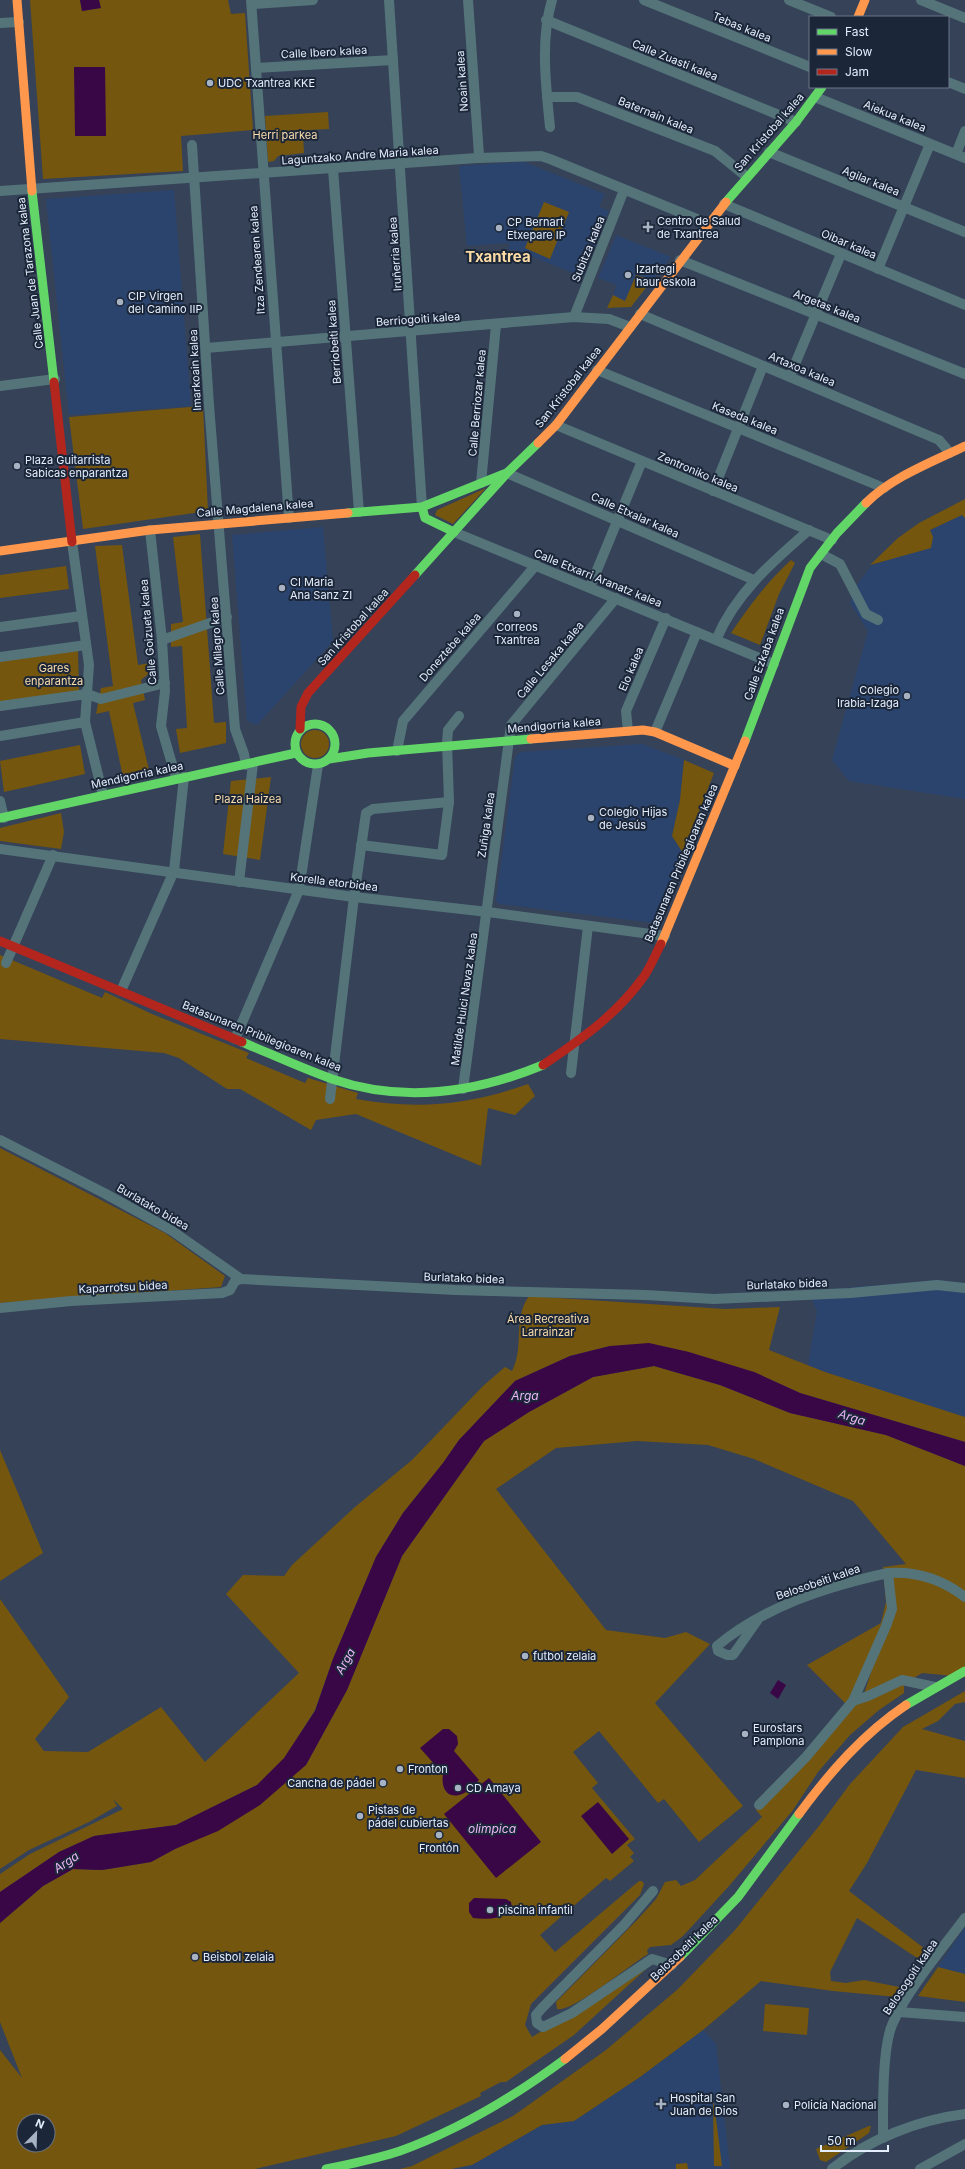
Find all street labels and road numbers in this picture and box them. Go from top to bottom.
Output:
street label: Tebas kalea [711,9,773,45]
street label: Calle Zuasti kalea [630,36,720,84]
street label: Calle Ibero kalea [281,43,367,61]
street label: Noain kalea [453,50,471,112]
street label: San Kristobal kalea [731,90,807,174]
street label: Baternain kalea [616,94,696,136]
street label: Aiekua kalea [862,97,928,135]
street label: Laguntzako Andre Maria kalea [281,143,439,167]
street label: Agilar kalea [840,163,902,199]
street label: Calle Juan de Tarazona kalea [14,196,46,350]
street label: Itza Zendearen kalea [246,205,268,315]
street label: Subitza kalea [568,214,608,284]
street label: Iruñerria kalea [385,216,405,292]
street label: Oibar kalea [819,226,879,262]
street label: Argetas kalea [791,286,863,326]
street label: Berriobeiti kalea [324,299,344,385]
street label: Berriogoiti kalea [375,309,461,329]
street label: Imarkoain kalea [186,329,204,411]
street label: San Kristobal kalea [532,344,604,430]
street label: Calle Berriozar kalea [465,349,489,457]
street label: Artaxoa kalea [767,349,837,389]
street label: Kaseda kalea [710,399,780,437]
street label: Zentroniko kalea [656,449,740,495]
street label: Calle Etxalar kalea [589,489,681,541]
street label: Calle Magdalena kalea [196,496,314,520]
street label: Calle Etxarri Aranatz kalea [532,546,664,610]
street label: Calle Goizueta kalea [136,579,160,685]
street label: San Kristobal kalea [315,585,391,669]
street label: Calle Milagro kalea [207,596,227,696]
street label: Calle Ezkaba kalea [741,606,787,702]
street label: Doneztebe kalea [416,610,484,684]
street label: Calle Lesaka kalea [514,619,586,701]
street label: Elo kalea [615,645,647,693]
street label: Mendigorria kalea [507,714,601,736]
street label: Mendigorria kalea [90,758,184,792]
street label: Batasunaren Pribilegioaren kalea [641,782,721,944]
street label: Zuñiga kalea [474,791,498,859]
street label: Korella etorbidea [289,870,379,894]
street label: Matilde Huici Navaz kalea [448,932,480,1066]
street label: Batasunaren Pribilegioaren kalea [180,998,344,1074]
street label: Burlatako bidea [114,1181,192,1233]
street label: Burlatako bidea [423,1270,505,1286]
street label: Burlatako bidea [746,1276,828,1292]
street label: Kaparrotsu bidea [78,1278,168,1296]
street label: Belosobeiti kalea [774,1561,862,1603]
street label: Belosobeiti kalea [647,1912,721,1984]
street label: Belosogoiti kalea [880,1937,940,2017]

